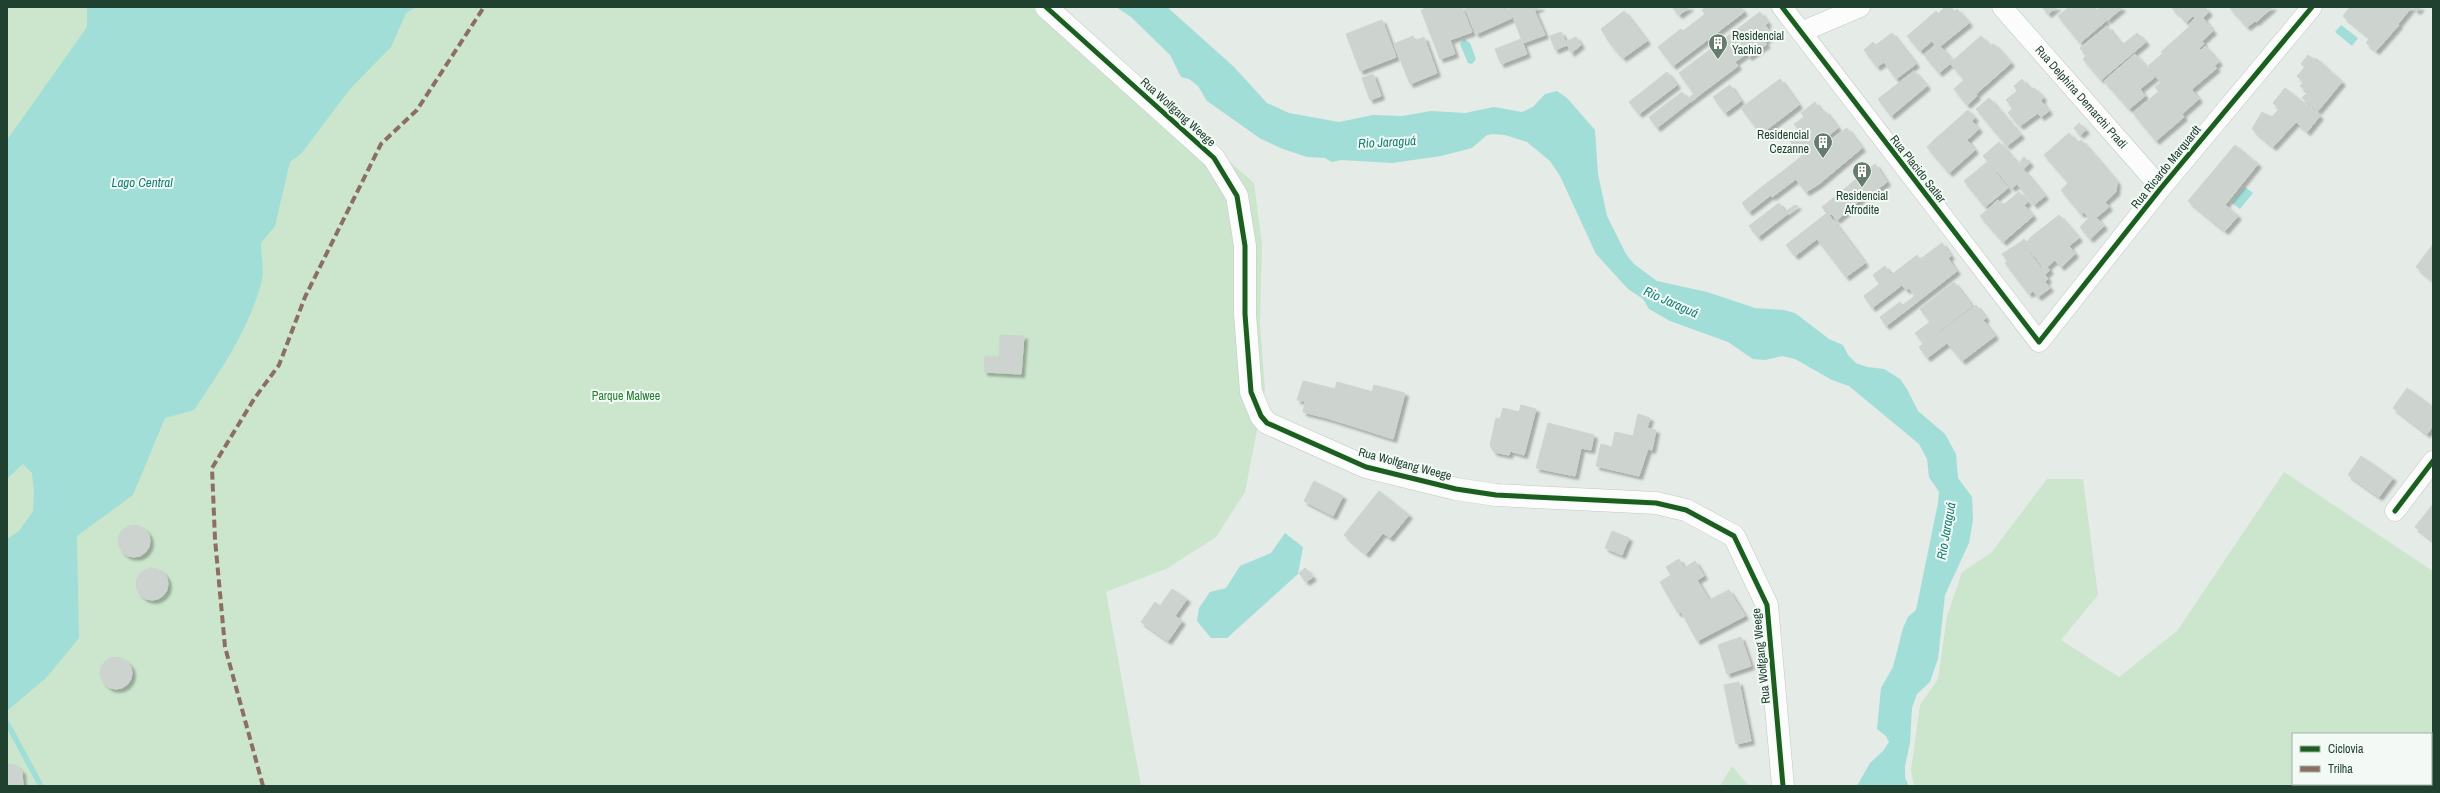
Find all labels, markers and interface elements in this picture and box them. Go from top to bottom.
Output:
place label: Residencial Yachio [1732,28,1784,58]
building icon: Residencial Yachio [1707,32,1729,60]
street label: Rua Delphina Demarchi Pradi [2032,42,2131,152]
street label: Rua Wolfgang Weege [1137,74,1219,150]
street label: Rua Ricardo Marquardt [2127,122,2205,212]
place label: Residencial Cezanne [1757,127,1809,157]
building icon: Residencial Cezanne [1812,131,1834,159]
water label: Rio Jaraguá [1358,132,1417,152]
street label: Rua Placido Satler [1886,132,1950,207]
building icon: Residencial Afrodite [1851,160,1873,188]
water label: Lago Central [111,174,173,191]
place label: Residencial Afrodite [1836,188,1888,218]
water label: Rio Jaraguá [1641,282,1701,322]
park label: Parque Malwee [592,388,660,404]
street label: Rua Wolfgang Weege [1357,444,1453,484]
water label: Rio Jaraguá [1933,501,1959,561]
street label: Rua Wolfgang Weege [1748,607,1774,705]
legend [2292,733,2432,785]
text: Ciclovia [2328,741,2364,757]
text: Trilha [2328,761,2353,777]

